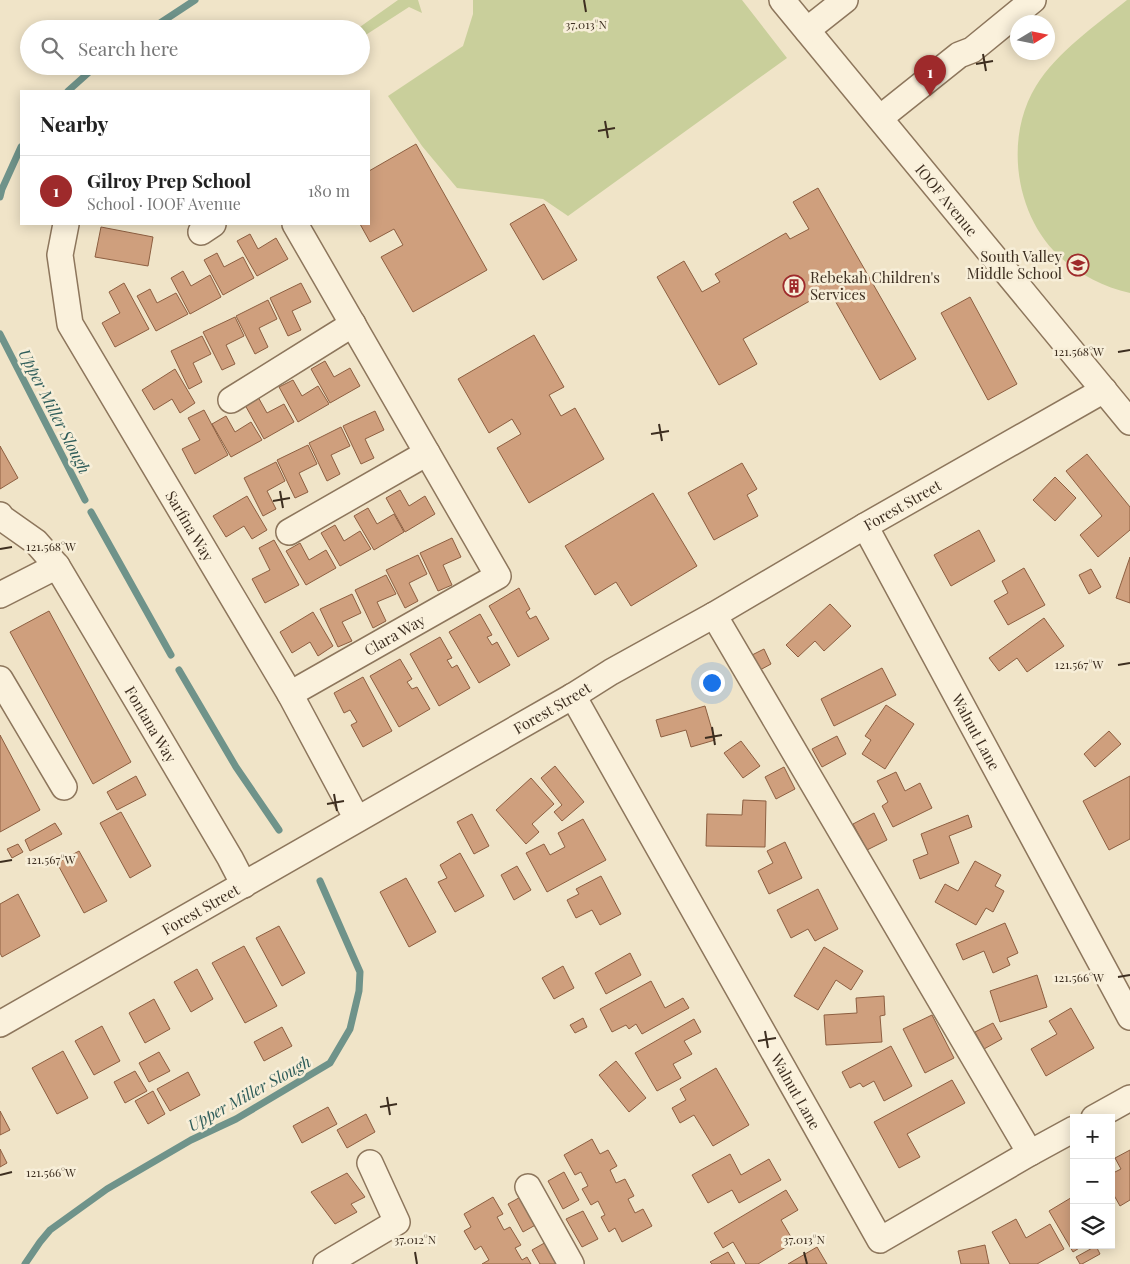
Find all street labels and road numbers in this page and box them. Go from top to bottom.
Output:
street label: IOOF Avenue [911,159,983,240]
street label: Forest Street [860,474,945,535]
street label: Sarfina Way [161,487,219,565]
street label: Clara Way [360,609,429,660]
street label: Forest Street [510,677,595,738]
street label: Fontana Way [121,682,182,766]
street label: Walnut Lane [947,689,1005,774]
street label: Forest Street [158,879,243,939]
street label: Walnut Lane [766,1049,825,1133]

